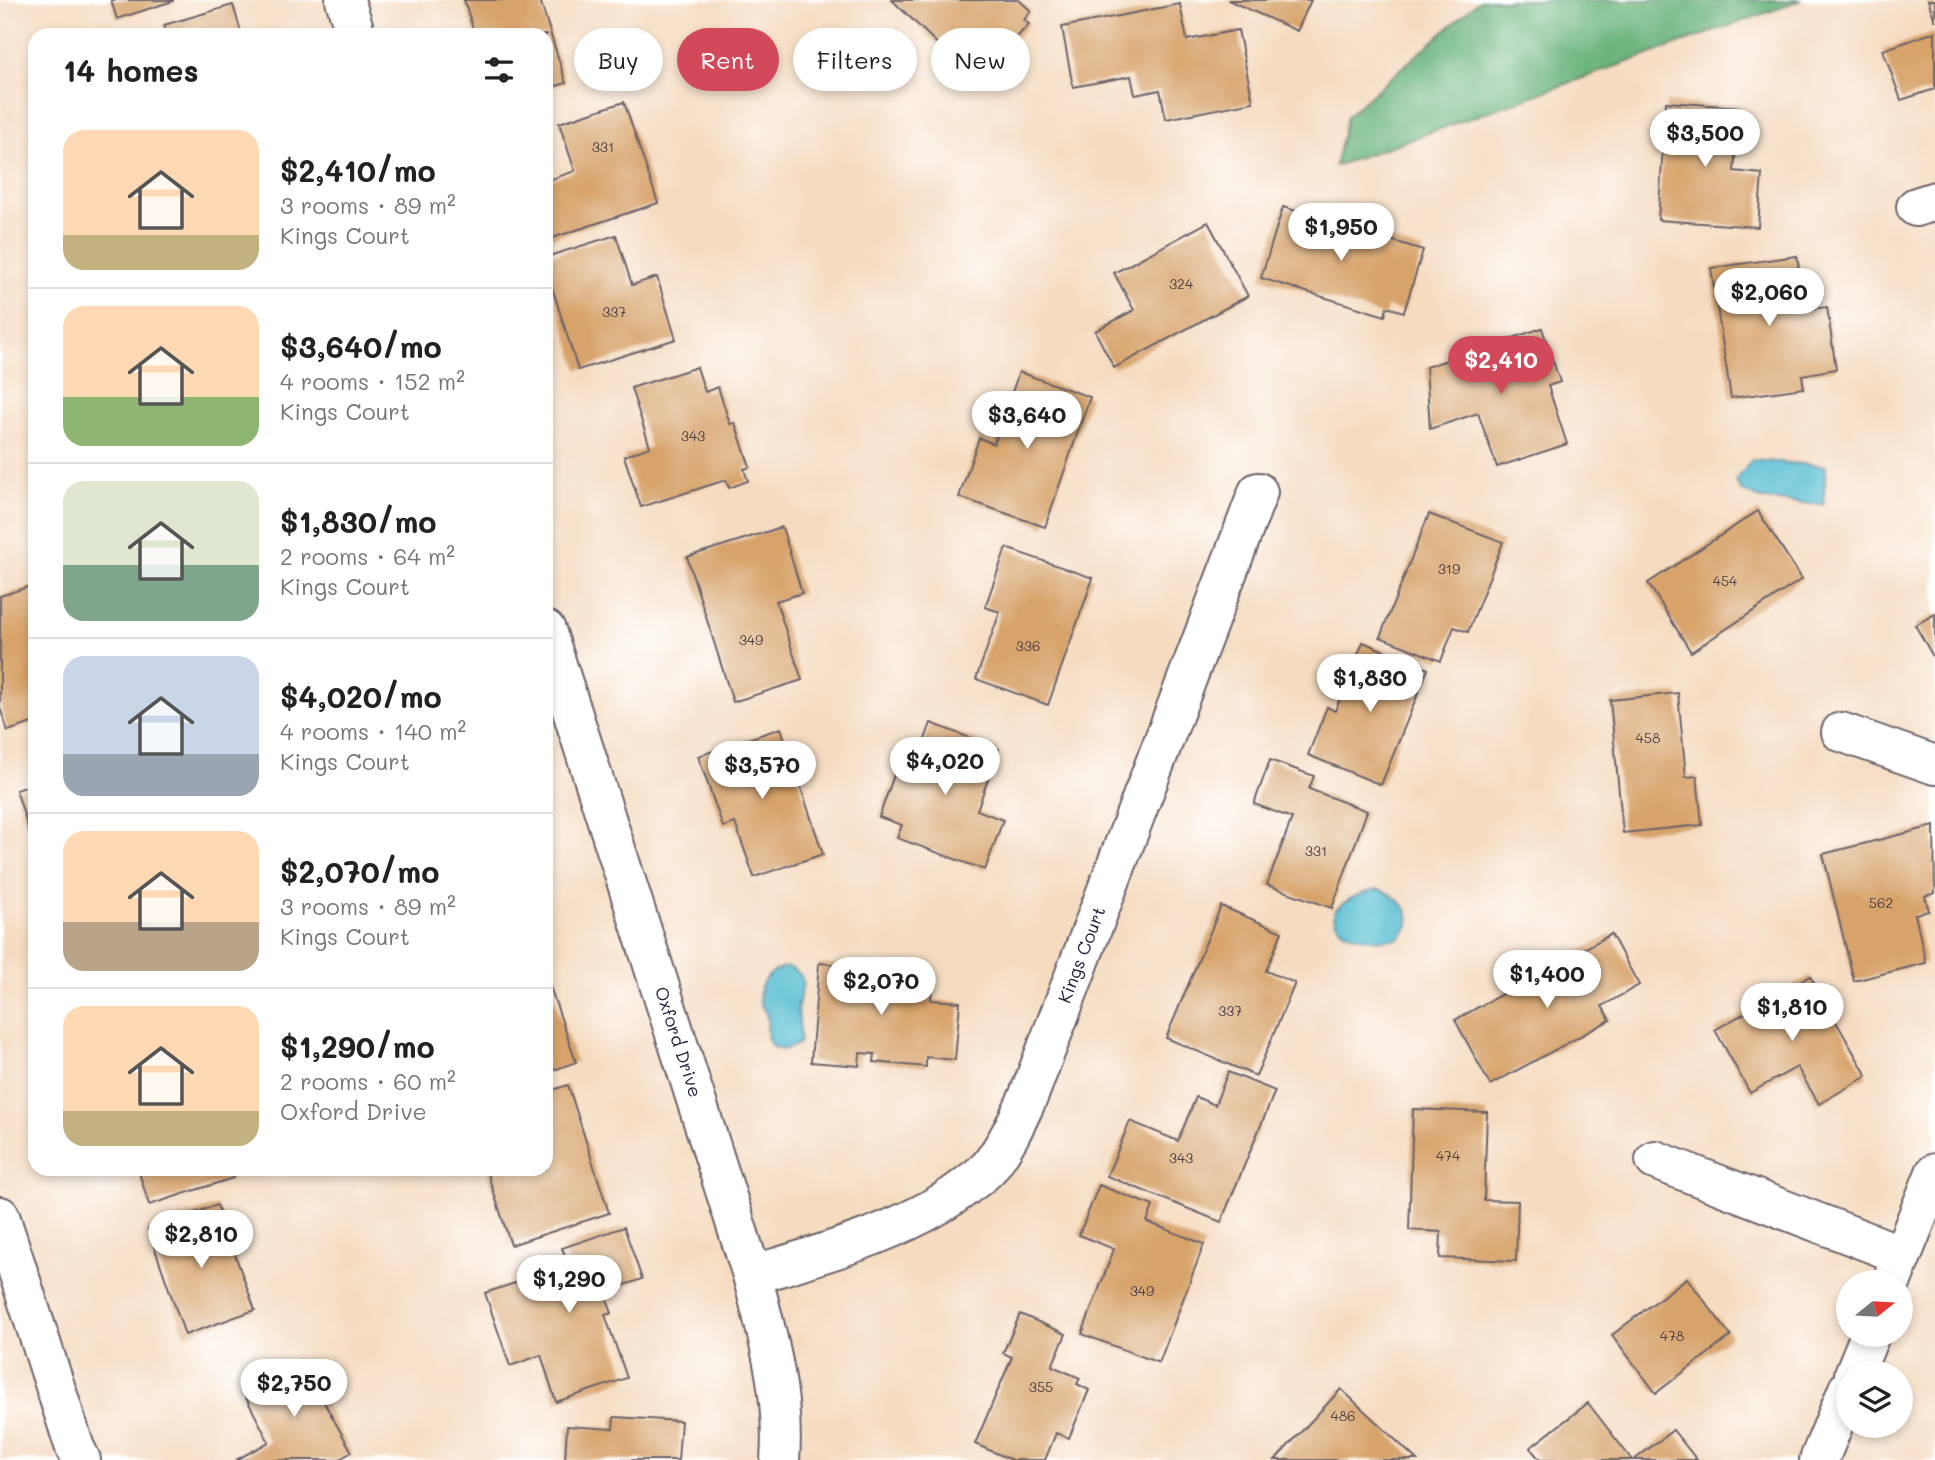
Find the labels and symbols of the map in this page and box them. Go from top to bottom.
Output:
pin: $3,500 [1648,110,1762,169]
house number: 331 [592,137,614,156]
pin: $1,950 [1284,204,1398,263]
pin: $2,060 [1712,268,1826,328]
house number: 324 [1169,274,1194,293]
house number: 337 [602,302,626,321]
pin: $2,410 [1444,336,1558,396]
pin: $3,640 [970,392,1084,451]
house number: 343 [681,426,705,445]
house number: 319 [1438,559,1460,578]
house number: 454 [1713,571,1738,590]
house number: 349 [739,630,763,649]
house number: 336 [1016,636,1040,655]
pin: $1,830 [1313,654,1427,714]
house number: 458 [1636,728,1660,747]
pin: $4,020 [888,738,1002,797]
pin: $3,570 [705,742,819,801]
house number: 331 [1305,841,1327,860]
house number: 562 [1869,893,1893,912]
street label: Kings Court [1052,903,1110,1006]
pin: $1,400 [1490,950,1604,1010]
pin: $2,070 [824,958,938,1017]
street label: Oxford Drive [650,983,708,1100]
pin: $1,810 [1735,984,1849,1043]
house number: 337 [1218,1001,1242,1020]
house number: 474 [1436,1146,1461,1165]
house number: 343 [1169,1148,1193,1167]
pin: $2,810 [144,1210,258,1270]
pin: $1,290 [512,1256,626,1315]
north arrow [1836,1270,1913,1348]
house number: 349 [1130,1281,1154,1300]
house number: 478 [1660,1326,1684,1345]
pin: $2,750 [237,1360,351,1419]
house number: 355 [1029,1377,1053,1396]
house number: 486 [1330,1406,1356,1425]

